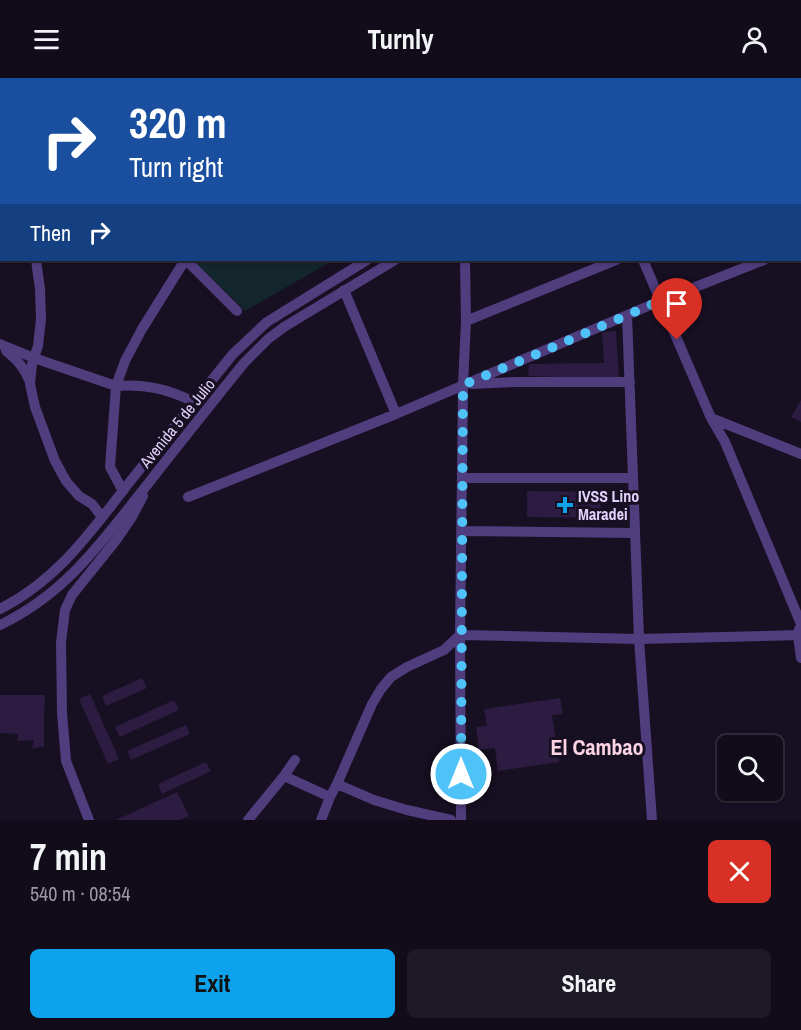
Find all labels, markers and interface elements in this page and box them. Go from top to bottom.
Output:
text: Turnly [367,21,434,57]
icon: menu [30,23,63,56]
icon: person [738,23,771,56]
text: 320 m [129,95,227,151]
icon: right [30,102,108,180]
text: Turn right [129,149,223,185]
icon: right [83,216,116,249]
text: Then [30,218,71,248]
pin [651,278,702,340]
icon: arrive [660,287,693,320]
street label: Avenida 5 de Julio [134,374,220,473]
place label: IVSS Lino Maradei [578,485,639,525]
marker: IVSS Lino Maradei [556,496,574,514]
district label: El Cambao [550,732,644,762]
map controls [717,735,783,801]
button: search [717,735,783,801]
position arrow [429,742,493,806]
text: 7 min [30,833,107,881]
button: close [708,840,771,903]
text: 540 m · 08:54 [30,880,130,907]
button: Exit [30,949,395,1018]
button: Share [407,949,771,1018]

